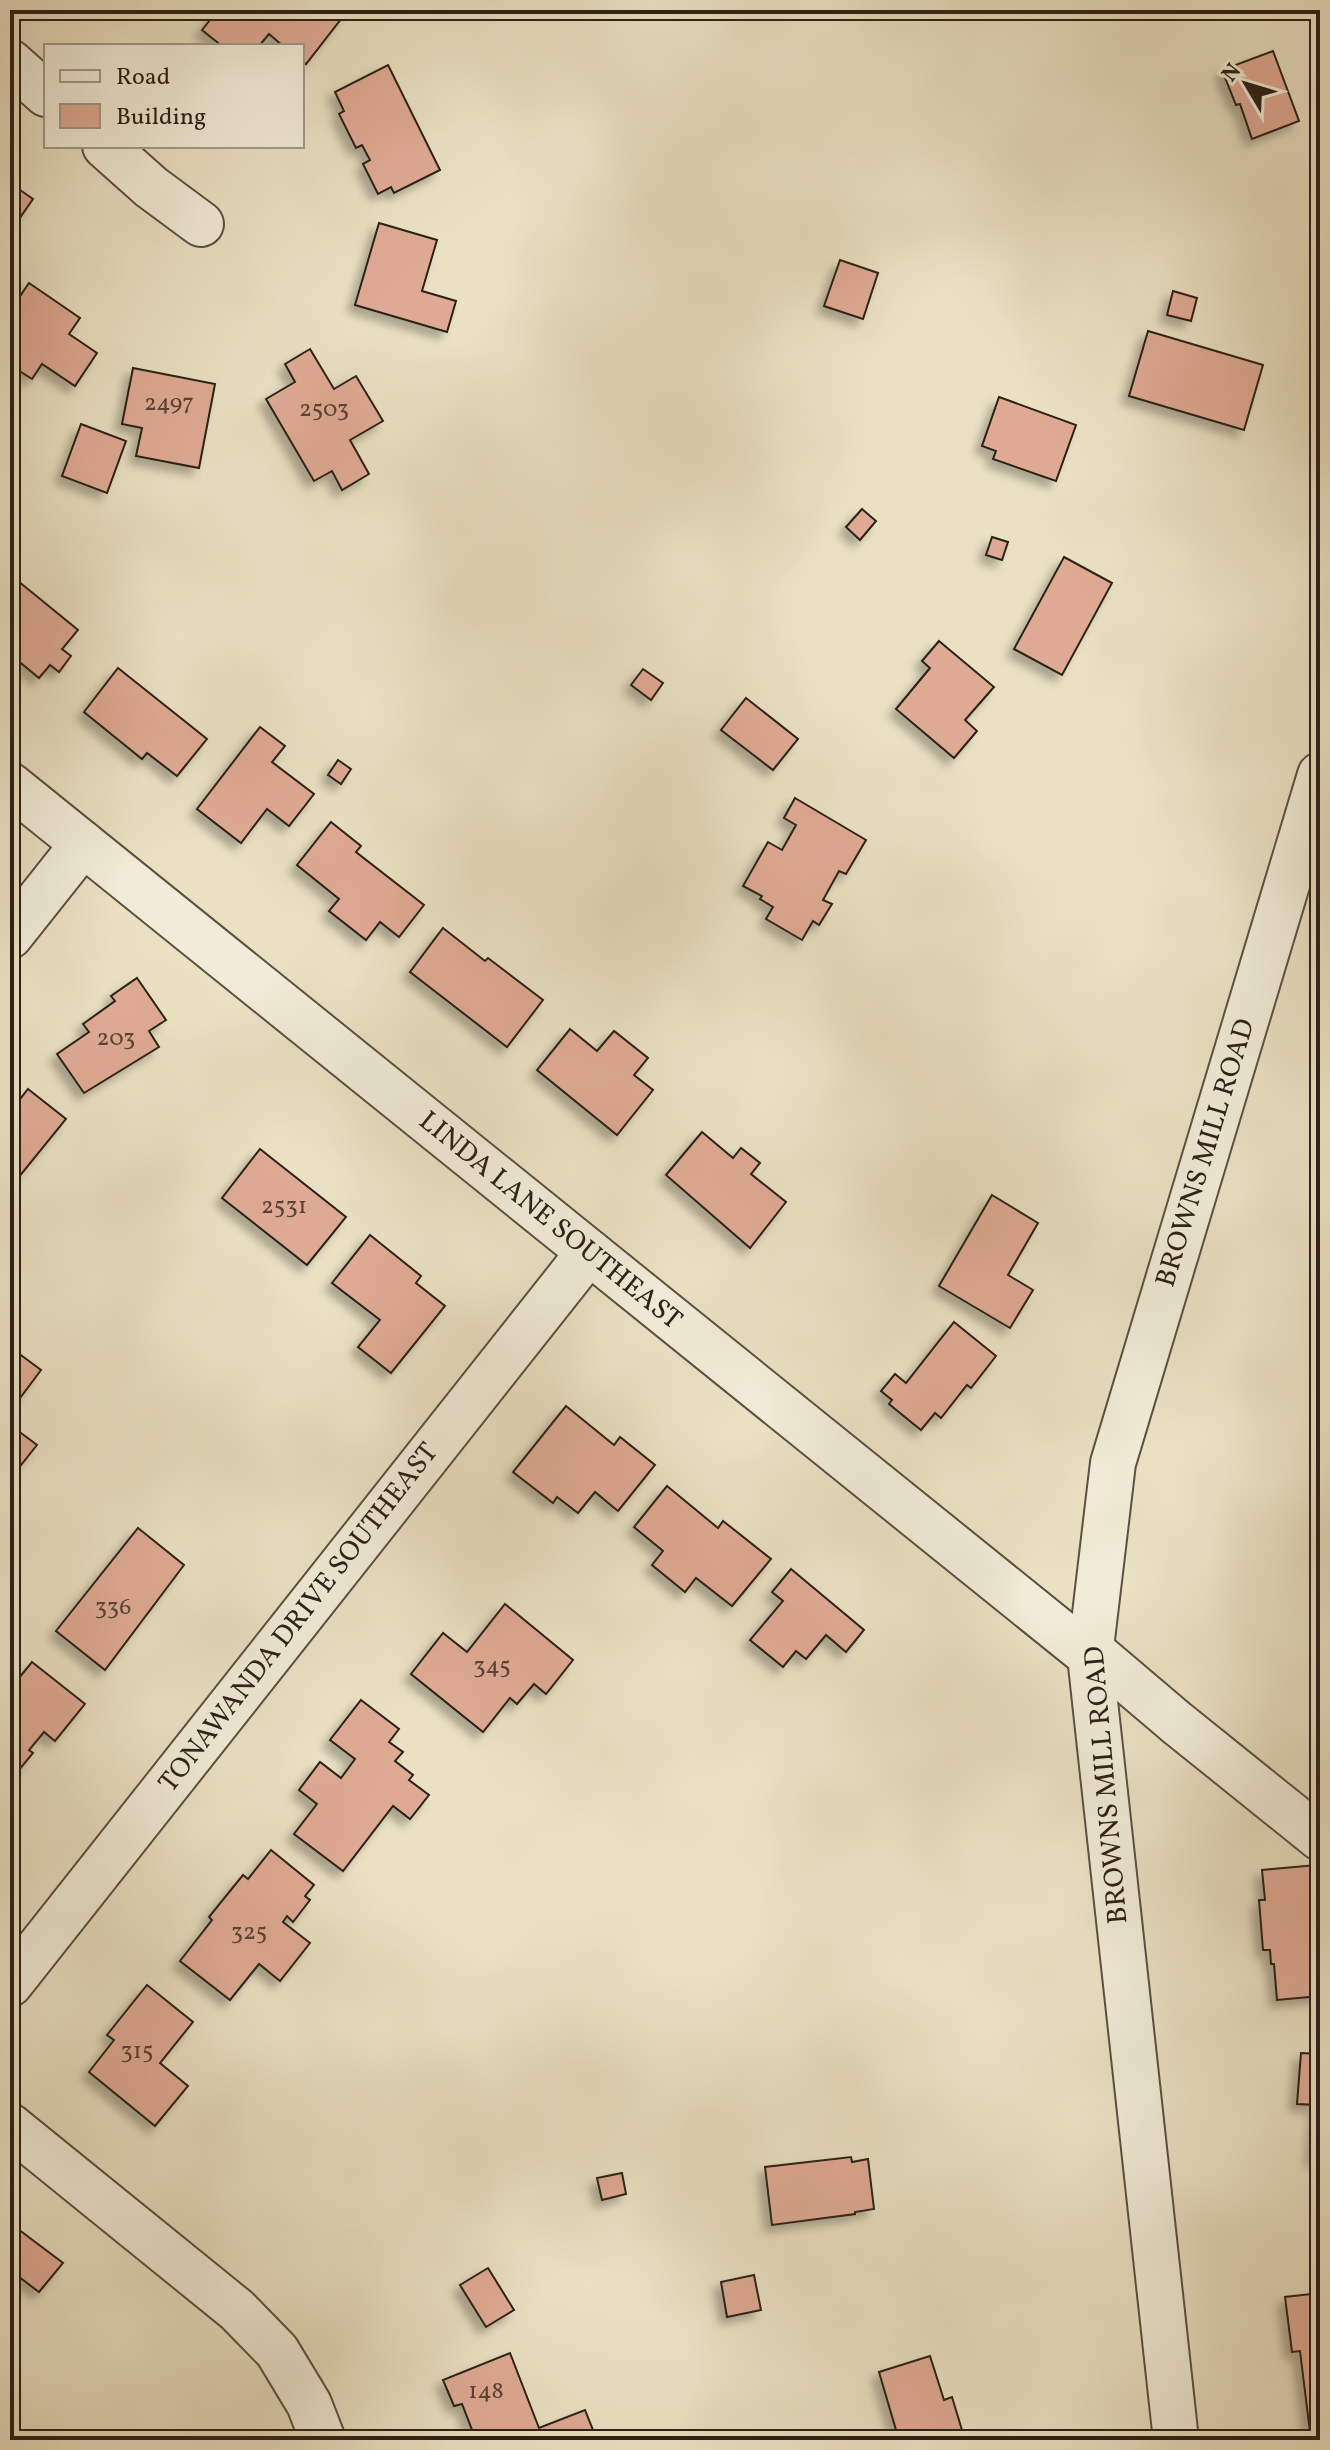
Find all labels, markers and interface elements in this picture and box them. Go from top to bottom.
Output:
legend [44,44,304,148]
north arrow [1206,44,1286,124]
text: N [1215,57,1249,89]
text: Road [116,61,170,95]
text: Building [116,101,206,135]
house number: 2497 [144,387,194,421]
house number: 2503 [299,393,349,427]
street label: BROWNS MILL ROAD [1147,1014,1265,1292]
house number: 203 [97,1022,135,1056]
street label: LINDA LANE SOUTHEAST [410,1102,690,1340]
house number: 2531 [261,1190,307,1224]
street label: TONAWANDA DRIVE SOUTHEAST [150,1435,448,1801]
house number: 336 [95,1591,131,1625]
street label: BROWNS MILL ROAD [1075,1644,1139,1926]
house number: 345 [473,1650,511,1684]
house number: 325 [231,1916,267,1950]
house number: 315 [120,2035,154,2069]
house number: 148 [468,2375,504,2409]

